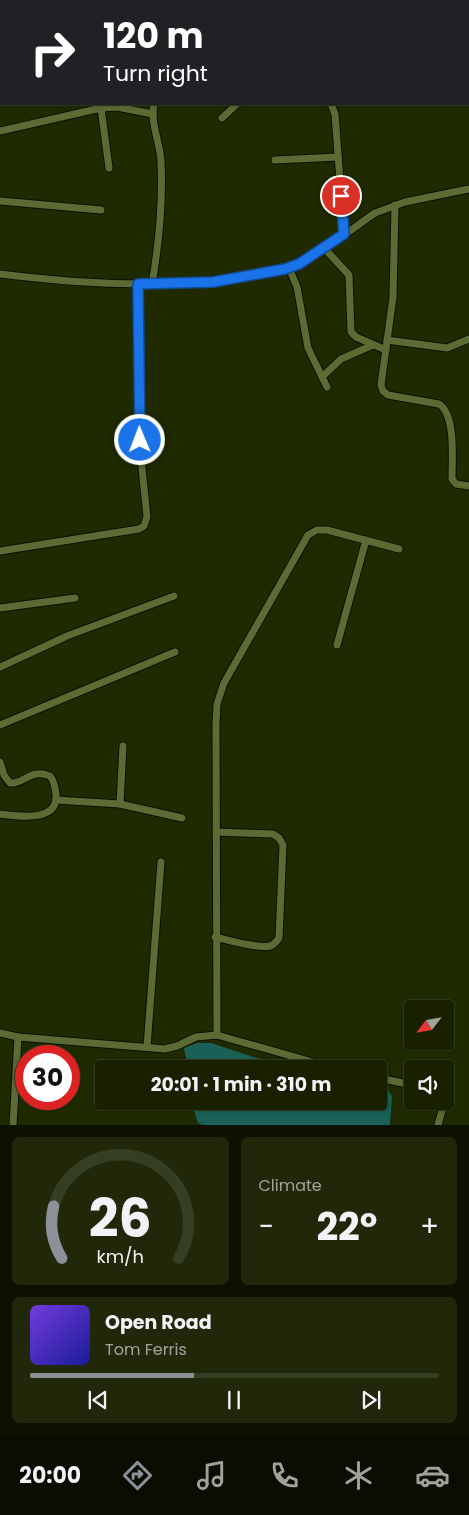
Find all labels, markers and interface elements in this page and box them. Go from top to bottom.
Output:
text: 120 m [103,11,203,60]
icon: right [20,20,85,85]
text: Turn right [103,58,208,89]
pin [320,175,362,217]
icon: arrive [327,182,355,210]
position arrow [113,413,165,465]
north arrow [404,1000,454,1050]
map controls [404,1000,454,1110]
speed limit sign: 30 [15,1045,80,1110]
button: sound [404,1060,454,1110]
text: 20:01 · 1 min · 310 m [151,1071,331,1098]
text: Climate [259,1174,322,1197]
text: 26 [89,1182,152,1255]
text: 22° [316,1200,377,1253]
text: − [259,1207,274,1246]
text: + [420,1207,439,1246]
text: km/h [96,1244,144,1269]
text: Open Road [105,1309,212,1336]
text: Tom Ferris [105,1338,187,1361]
icon: previous [84,1386,112,1414]
icon: pause [220,1386,248,1414]
icon: next [357,1386,385,1414]
icon: directions [120,1458,155,1493]
icon: music [194,1458,229,1493]
icon: phone [267,1458,302,1493]
icon: climate [341,1458,376,1493]
icon: car [415,1458,450,1493]
text: 20:00 [19,1460,81,1491]

